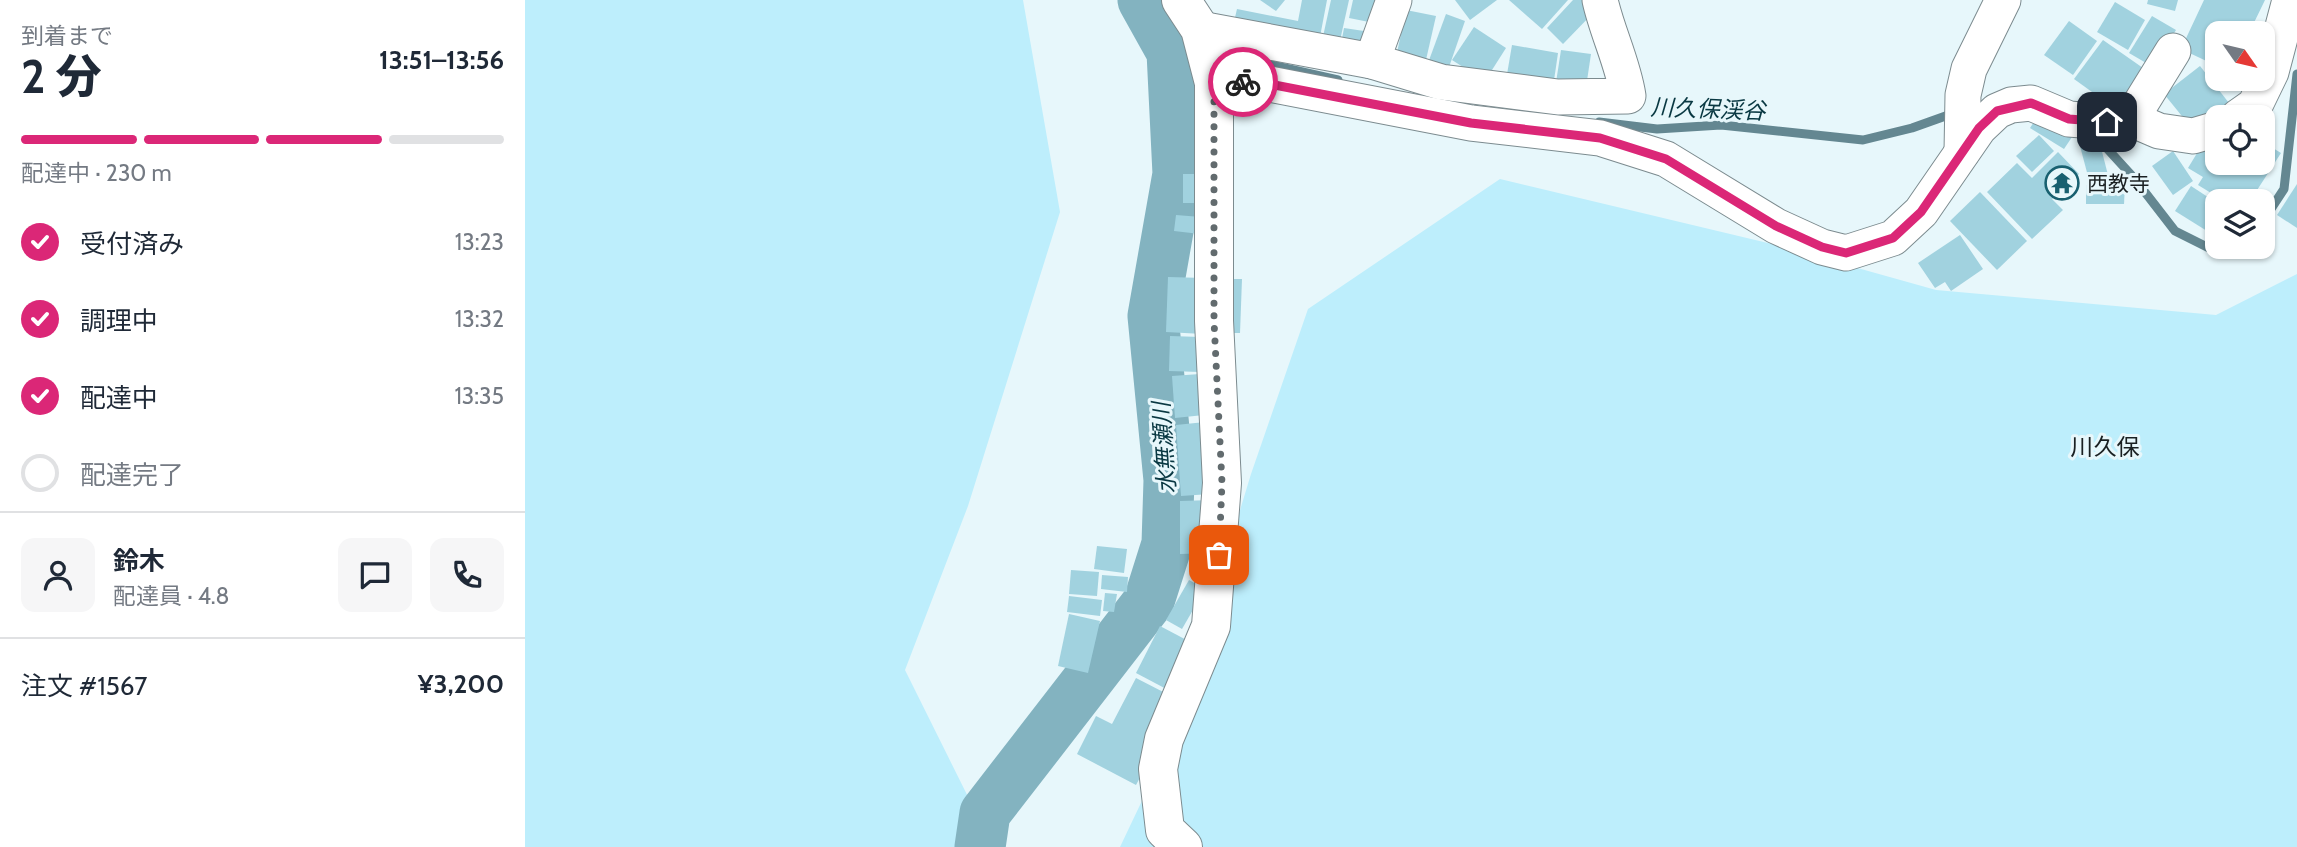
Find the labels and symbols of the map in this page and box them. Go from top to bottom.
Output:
north arrow [2205,21,2275,91]
courier [1208,47,1278,117]
pin [2077,92,2137,152]
water label: 川久保渓谷 [1650,93,1768,125]
temple icon: 西教寺 [2043,164,2081,202]
place label: 西教寺 [2087,171,2150,196]
water label: 水無瀬川 [1147,398,1181,495]
district label: 川久保 [2071,433,2140,461]
pin [1189,525,1249,585]

